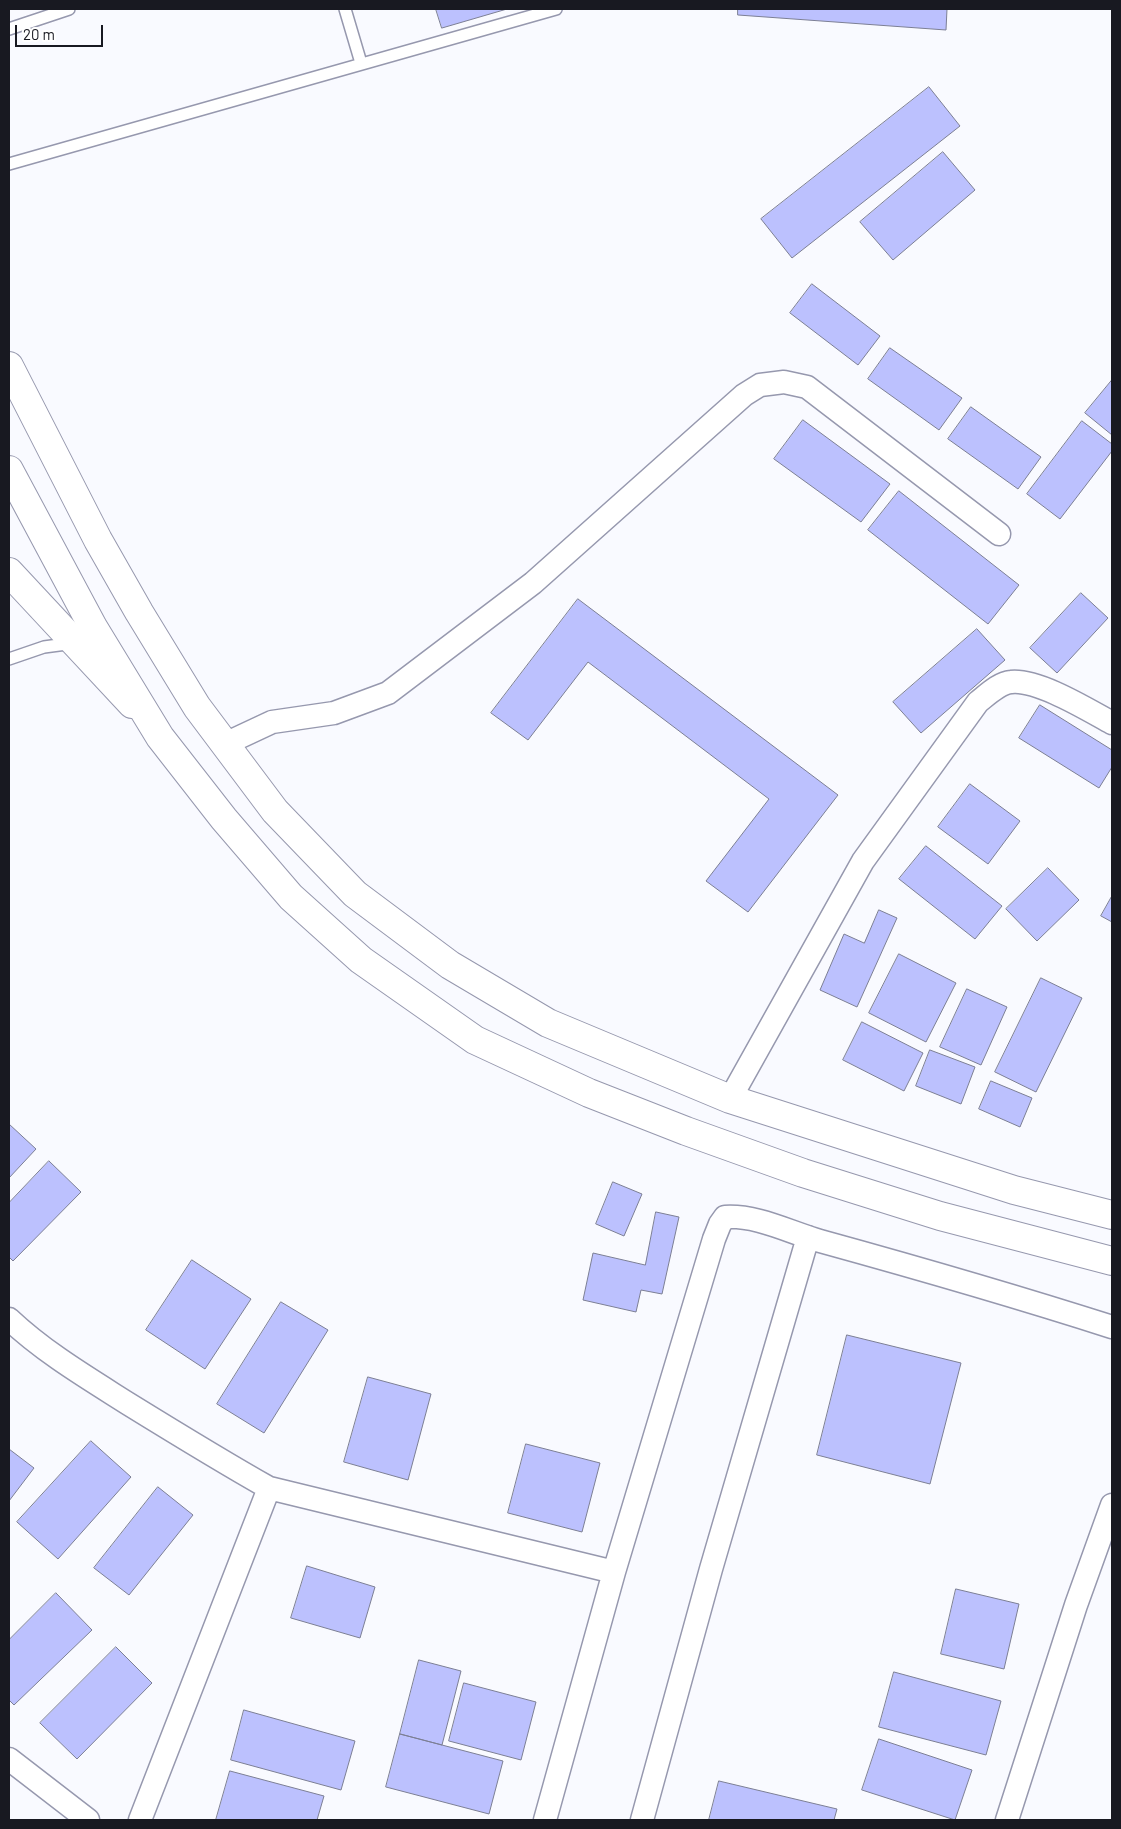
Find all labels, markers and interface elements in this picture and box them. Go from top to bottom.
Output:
scale bar [18,15,105,47]
text: 20 m [23,25,55,43]

